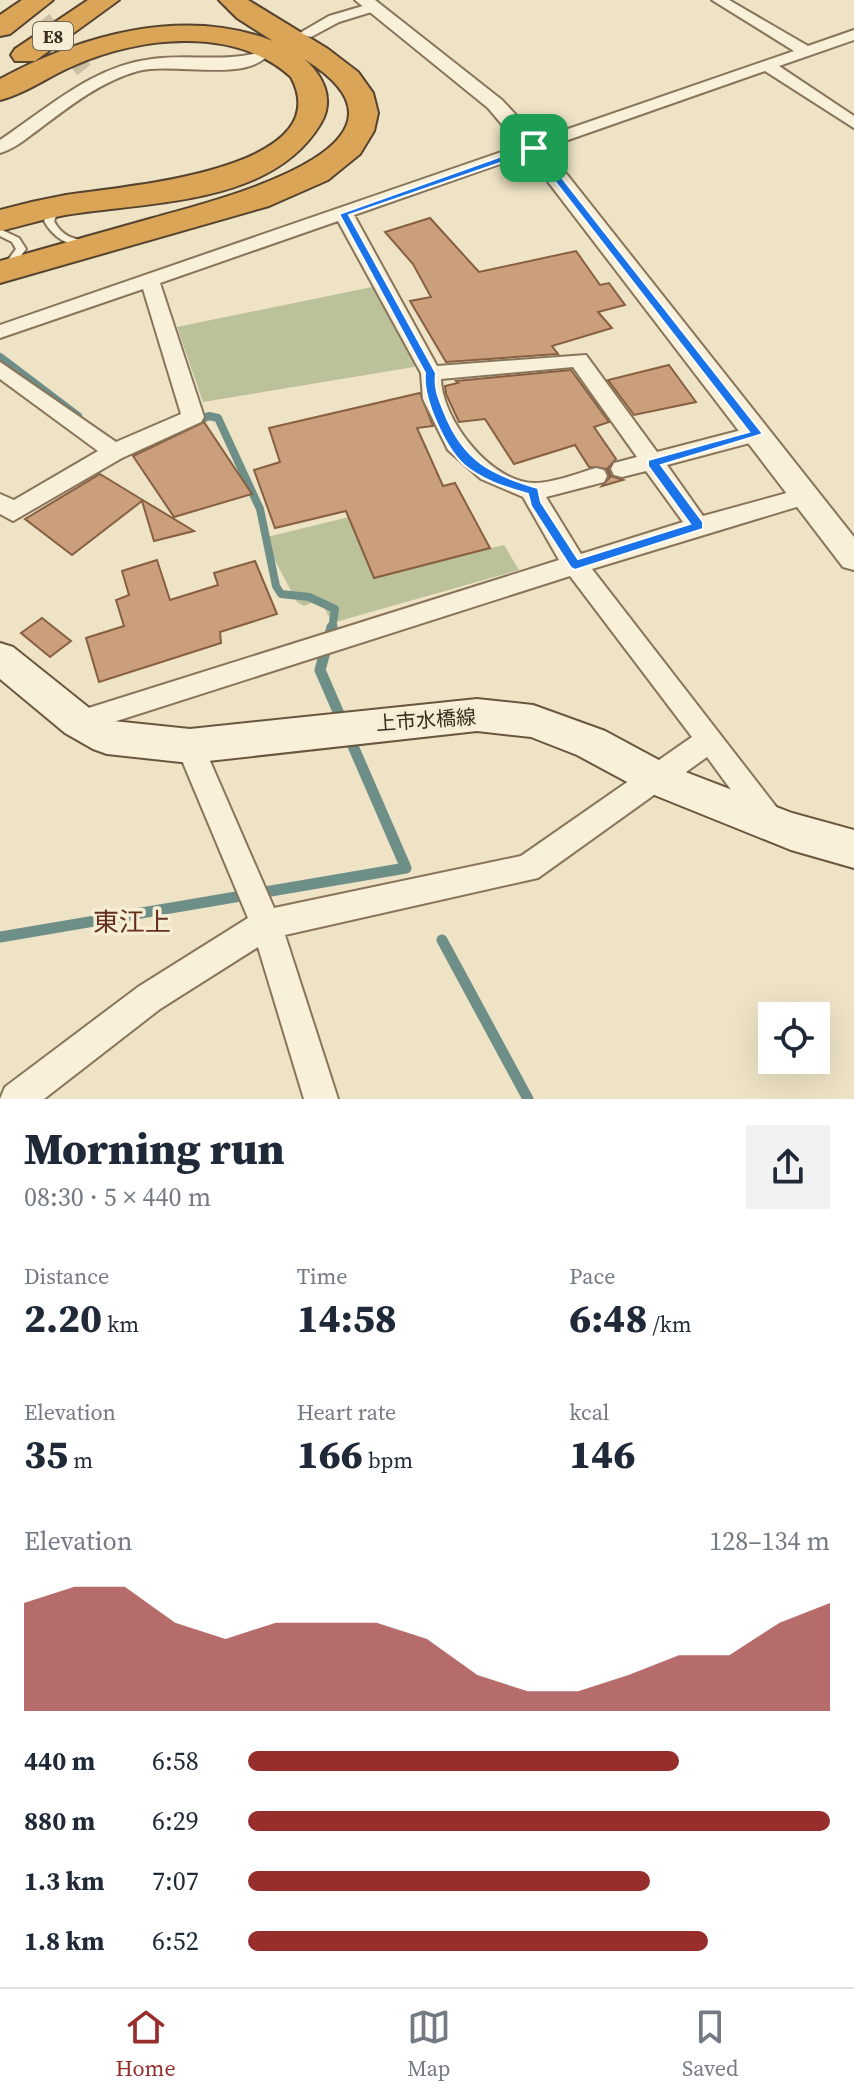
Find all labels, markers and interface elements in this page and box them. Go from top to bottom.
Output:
road number: E8 [33,22,73,50]
pin [500,114,568,182]
icon: arrive [512,126,556,170]
street label: 上市水橋線 [375,703,477,737]
district label: 東江上 [93,904,171,940]
map controls [758,1002,830,1074]
button: locate [758,1002,830,1074]
text: Morning run [24,1118,285,1179]
button: share [746,1125,830,1209]
text: 08:30 · 5 × 440 m [24,1179,211,1215]
text: Distance [24,1261,109,1291]
text: Time [297,1261,348,1291]
text: Pace [569,1261,615,1291]
text: 2.20 [24,1291,102,1345]
text: 14:58 [297,1291,397,1345]
text: 6:48 [569,1291,647,1345]
text: km [102,1309,139,1339]
text: /km [647,1309,692,1339]
text: Elevation [24,1397,116,1427]
text: Heart rate [297,1397,396,1427]
text: kcal [569,1397,609,1427]
text: 35 [24,1427,68,1481]
text: 166 [297,1427,363,1481]
text: 146 [569,1427,635,1481]
text: m [68,1445,93,1475]
text: bpm [363,1445,413,1475]
text: Elevation [24,1523,133,1559]
text: 128–134 m [709,1523,830,1559]
text: 440 m [24,1743,95,1779]
text: 6:58 [152,1743,199,1779]
text: 880 m [24,1803,95,1839]
text: 6:29 [152,1803,199,1839]
text: 1.3 km [24,1863,105,1899]
text: 7:07 [152,1863,199,1899]
text: 1.8 km [24,1923,105,1959]
text: 6:52 [152,1923,199,1959]
tab: Home [116,2005,176,2083]
tab: Map [407,2005,451,2083]
tab: Saved [682,2005,738,2083]

